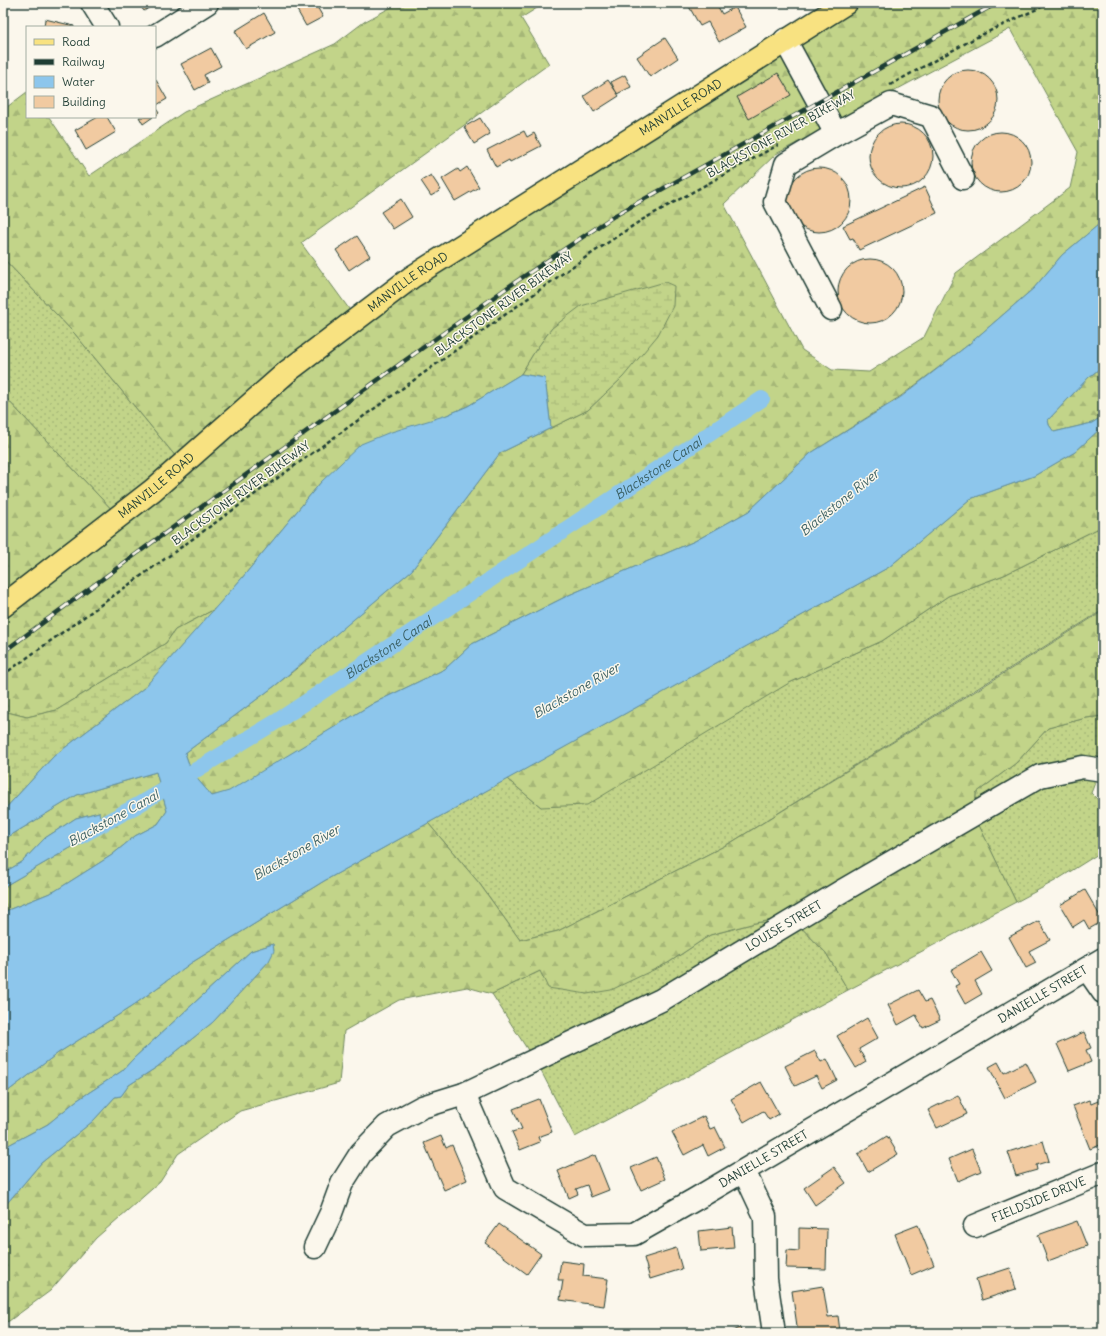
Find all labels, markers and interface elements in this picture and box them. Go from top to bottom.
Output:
legend [26,26,156,118]
text: Road [62,34,90,49]
text: Railway [62,54,105,69]
text: Water [62,74,95,89]
street label: MANVILLE ROAD [636,75,724,139]
street label: BLACKSTONE RIVER BIKEWAY [704,86,858,181]
text: Building [62,94,106,109]
street label: MANVILLE ROAD [365,248,451,315]
street label: BLACKSTONE RIVER BIKEWAY [432,248,576,359]
water label: Blackstone Canal [611,432,707,504]
street label: BLACKSTONE RIVER BIKEWAY [169,437,313,548]
street label: MANVILLE ROAD [115,449,197,521]
water label: Blackstone River [796,464,884,540]
water label: Blackstone Canal [342,612,437,683]
water label: Blackstone River [530,658,624,722]
water label: Blackstone Canal [65,786,163,850]
water label: Blackstone River [250,820,344,884]
street label: LOUISE STREET [743,897,824,954]
street label: DANIELLE STREET [995,962,1090,1026]
street label: DANIELLE STREET [716,1127,810,1191]
street label: FIELDSIDE DRIVE [989,1173,1088,1225]

